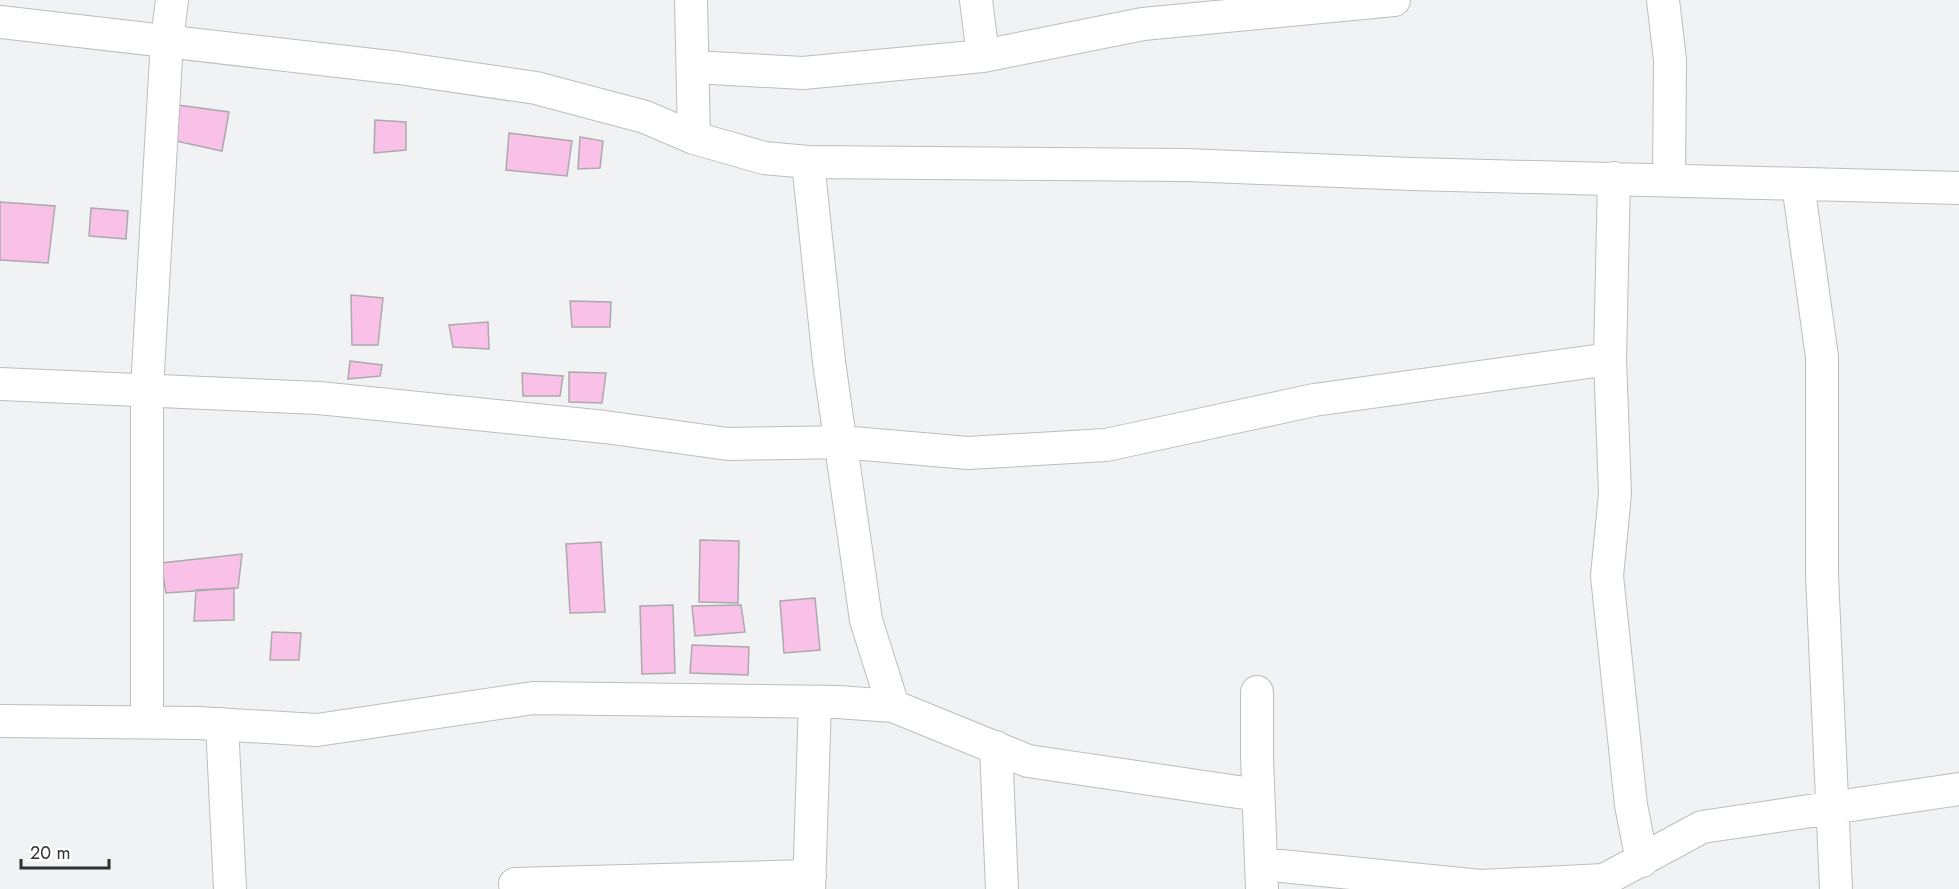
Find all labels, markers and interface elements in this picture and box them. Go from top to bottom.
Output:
scale bar [21,832,110,870]
text: 20 m [30,840,70,866]

